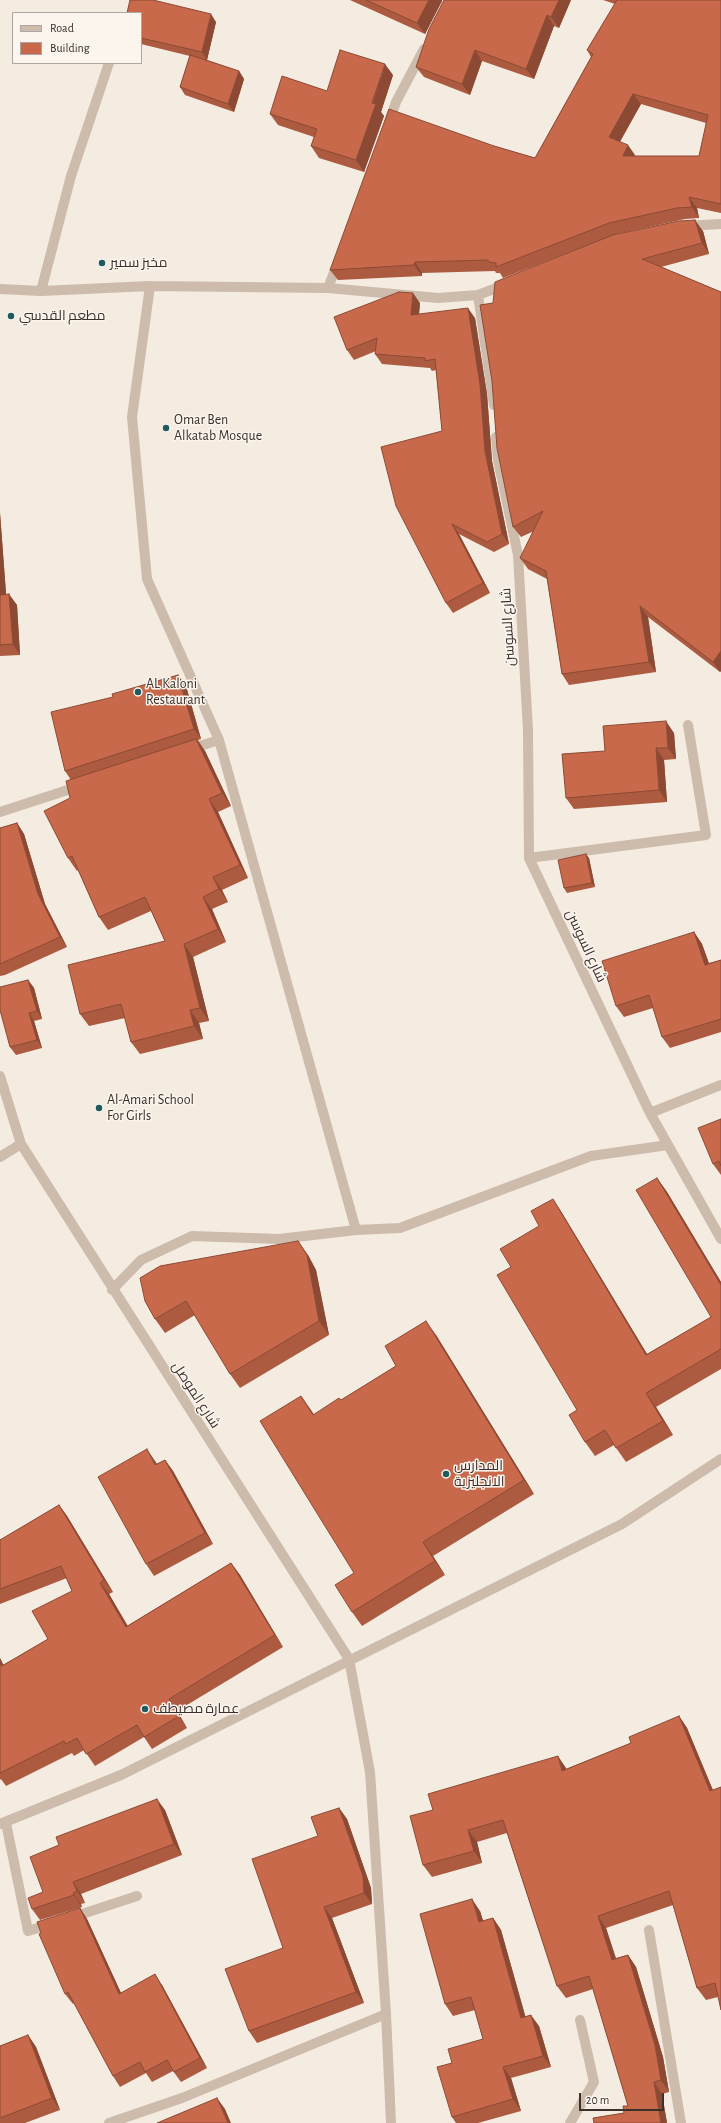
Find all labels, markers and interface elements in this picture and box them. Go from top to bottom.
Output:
legend [12,12,142,64]
text: Road [50,22,74,34]
text: Building [50,42,90,54]
place label: مخبز سمير [110,255,167,271]
marker: مخبز سمير [97,258,107,268]
place label: مطعم القدسي [19,308,106,324]
marker: مطعم القدسي [6,311,16,321]
place label: Omar Ben Alkatab Mosque [174,412,262,444]
marker: Omar Ben Alkatab Mosque [161,423,171,433]
street label: شارع السوسن [498,587,518,667]
place label: AL Kaloni Restaurant [146,676,205,708]
marker: AL Kaloni Restaurant [133,687,143,697]
street label: شارع السوسن [562,907,610,985]
place label: Al-Amari School For Girls [107,1092,194,1124]
marker: Al-Amari School For Girls [94,1103,104,1113]
street label: شارع الموصل [168,1359,224,1431]
place label: المدارس الانجليزية [454,1458,505,1490]
marker: المدارس الانجليزية [441,1469,451,1479]
place label: عمارة مصيطف [153,1701,239,1717]
marker: عمارة مصيطف [140,1704,150,1714]
scale bar [581,2085,666,2111]
text: 20 m [586,2094,609,2106]

